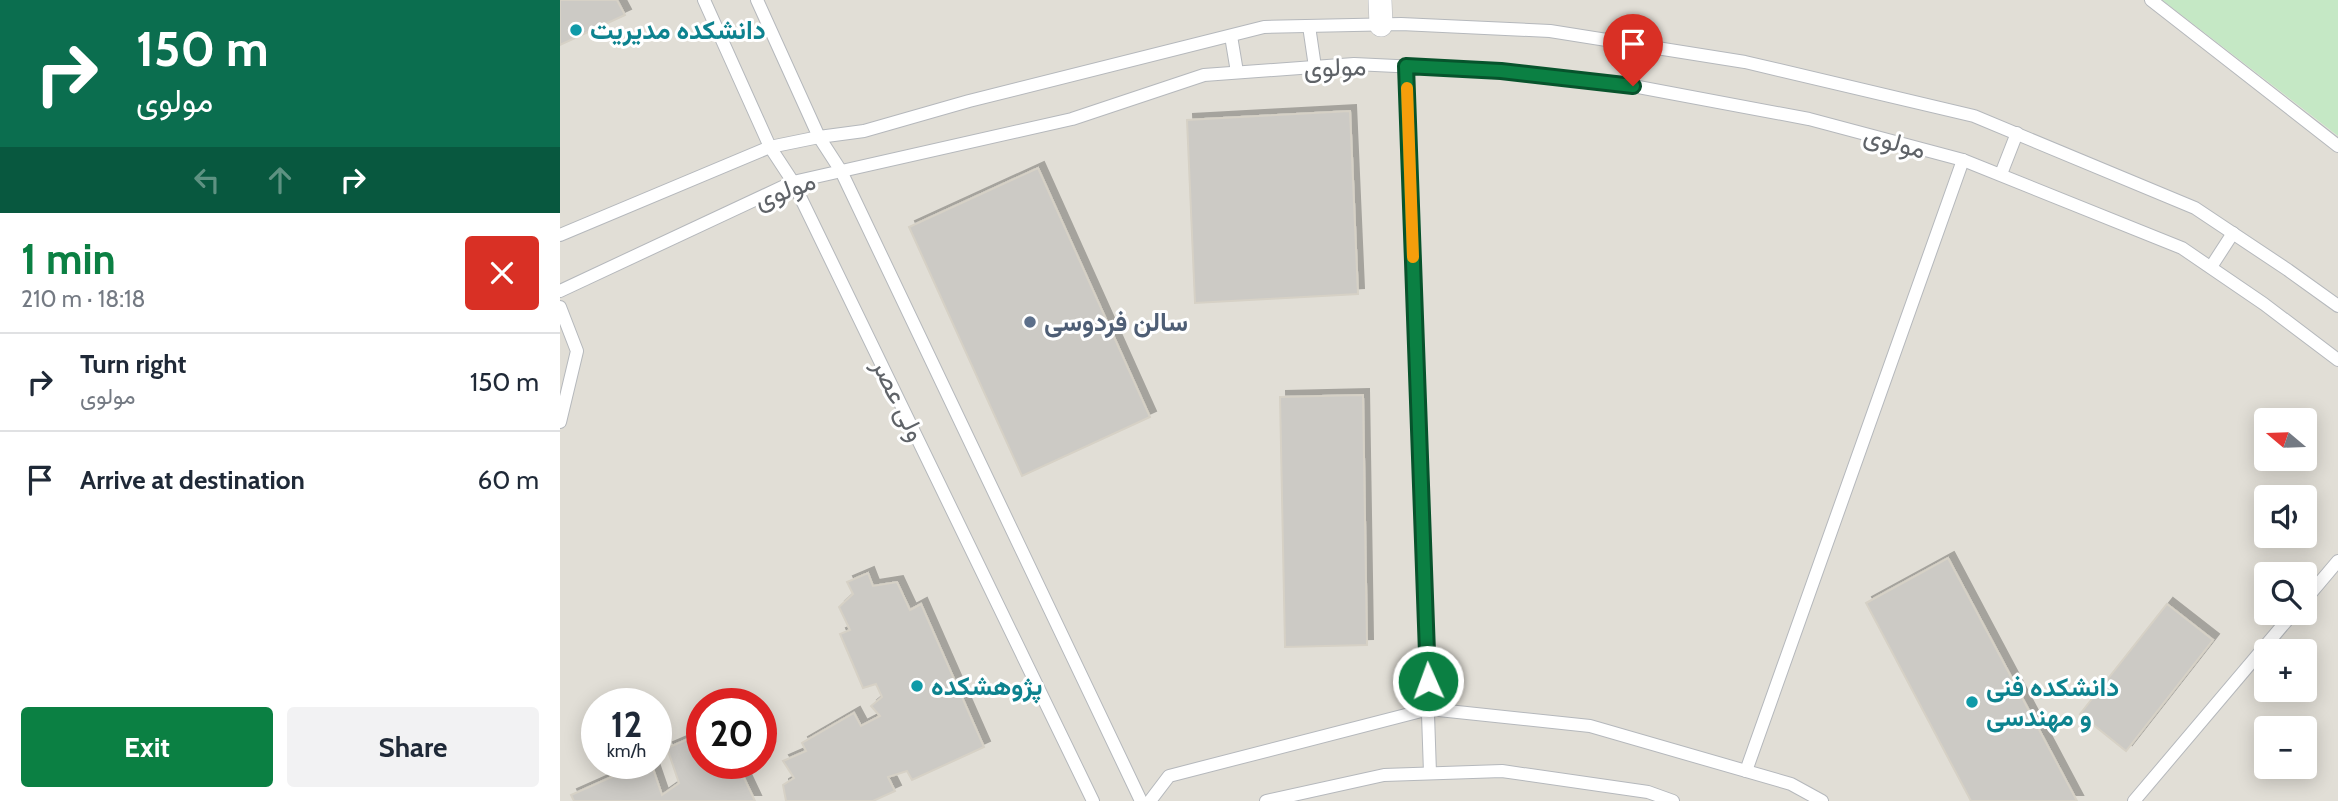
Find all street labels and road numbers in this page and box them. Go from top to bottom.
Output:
street label: مولوی [1303,50,1367,84]
street label: مولوی [1861,118,1929,166]
street label: مولوی [750,164,820,216]
street label: ولی عصر [865,353,933,446]

